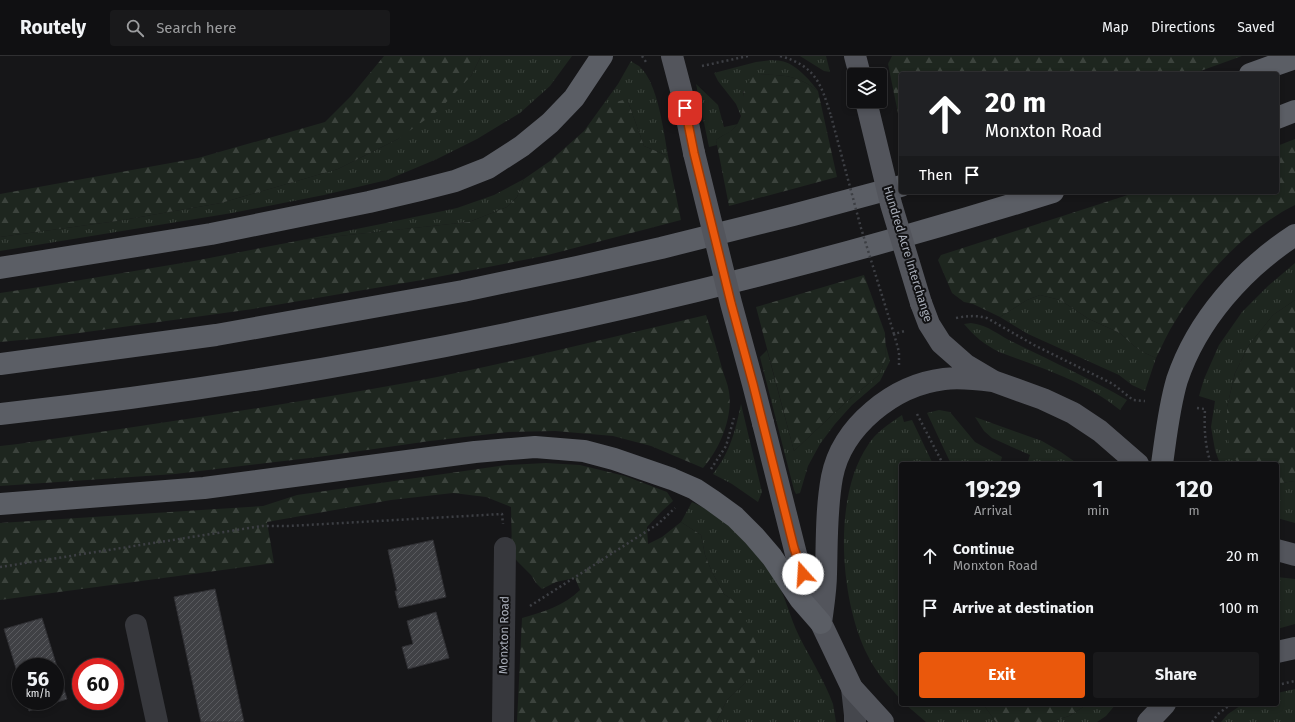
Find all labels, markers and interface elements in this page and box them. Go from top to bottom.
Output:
search box [110,10,390,46]
text: Routely [20,16,86,39]
icon: search [124,17,146,39]
text: Search here [156,19,236,37]
text: Map [1102,19,1129,36]
text: Directions [1151,19,1215,36]
text: Saved [1237,19,1275,36]
map controls [847,68,887,108]
button: layers [847,68,887,108]
text: 20 m [985,86,1046,119]
icon: ahead [919,88,971,140]
pin [668,91,702,125]
icon: arrive [674,97,696,119]
text: Monxton Road [985,120,1102,142]
icon: arrive [961,164,983,186]
text: Then [919,166,953,184]
street label: Hundred Acre Interchange [881,184,935,324]
text: 19:29 [965,475,1021,503]
text: 1 [1093,475,1104,503]
text: 120 [1175,475,1213,503]
text: Arrival [974,503,1012,518]
text: min [1087,503,1109,518]
text: m [1189,503,1200,518]
text: Continue [953,540,1014,558]
icon: ahead [919,545,941,567]
text: 20 m [1226,547,1259,565]
position arrow [782,553,824,595]
text: Monxton Road [953,558,1038,573]
street label: Monxton Road [496,596,512,674]
icon: arrive [919,597,941,619]
text: Arrive at destination [953,599,1094,617]
text: 100 m [1219,599,1259,617]
button: Exit [919,652,1085,698]
button: Share [1093,652,1259,698]
speed limit sign: 60 [72,658,124,710]
text: 56 [27,667,49,691]
text: km/h [26,688,50,700]

